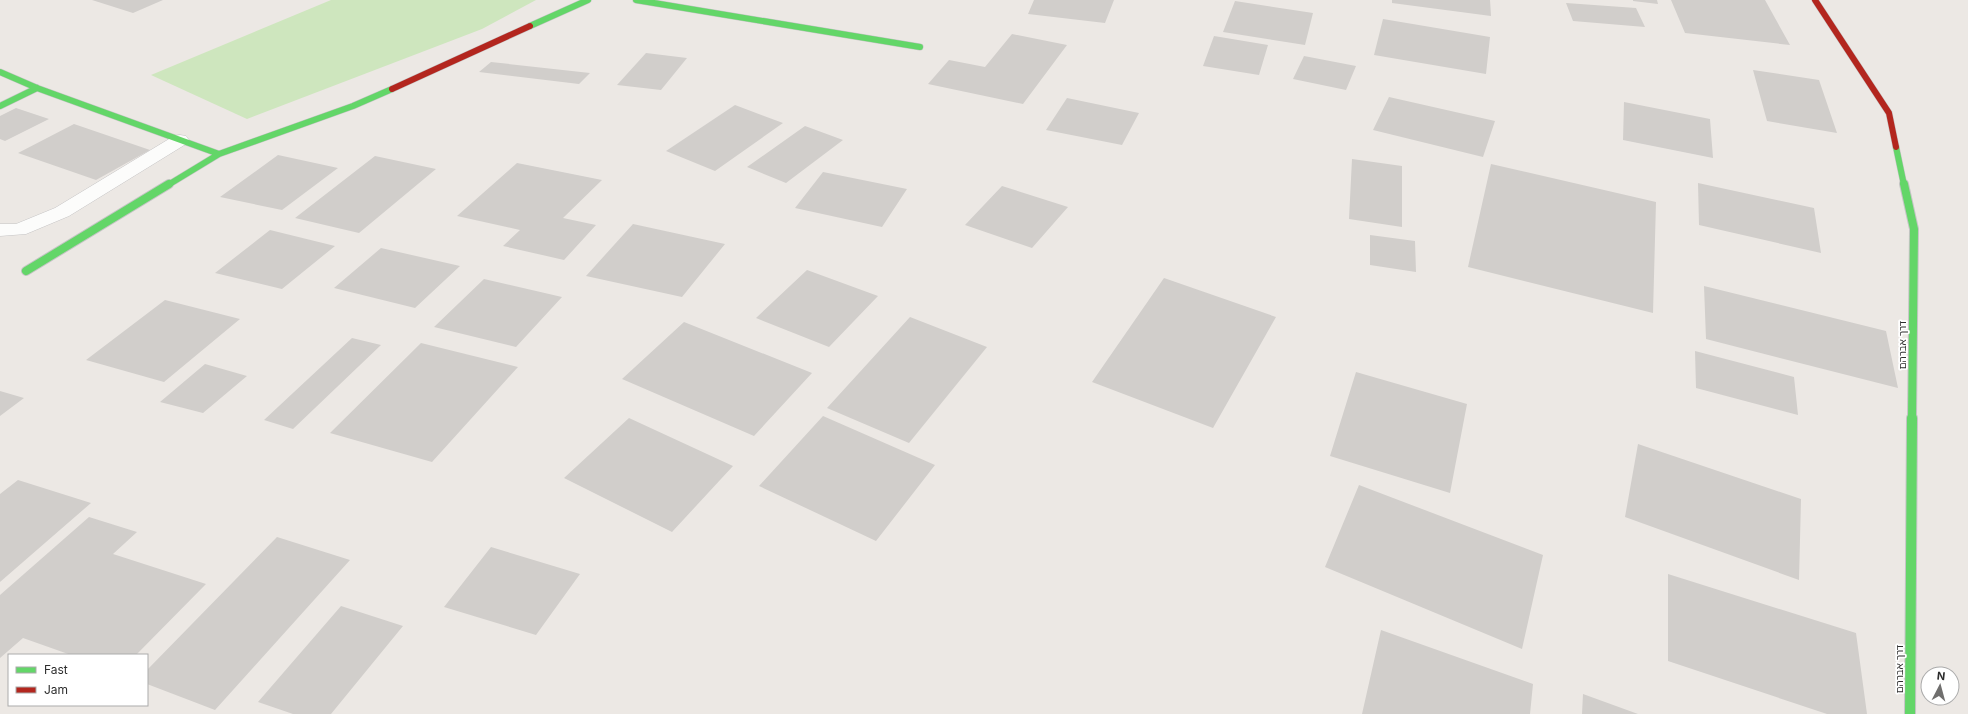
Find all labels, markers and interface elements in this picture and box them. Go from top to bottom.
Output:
street label: דרך אברהם [1896,320,1908,369]
street label: דרך אברהם [1893,644,1905,693]
legend [8,654,148,706]
text: Fast [44,662,68,677]
north arrow [1920,666,1960,706]
text: N [1936,669,1946,683]
text: Jam [44,682,68,697]

